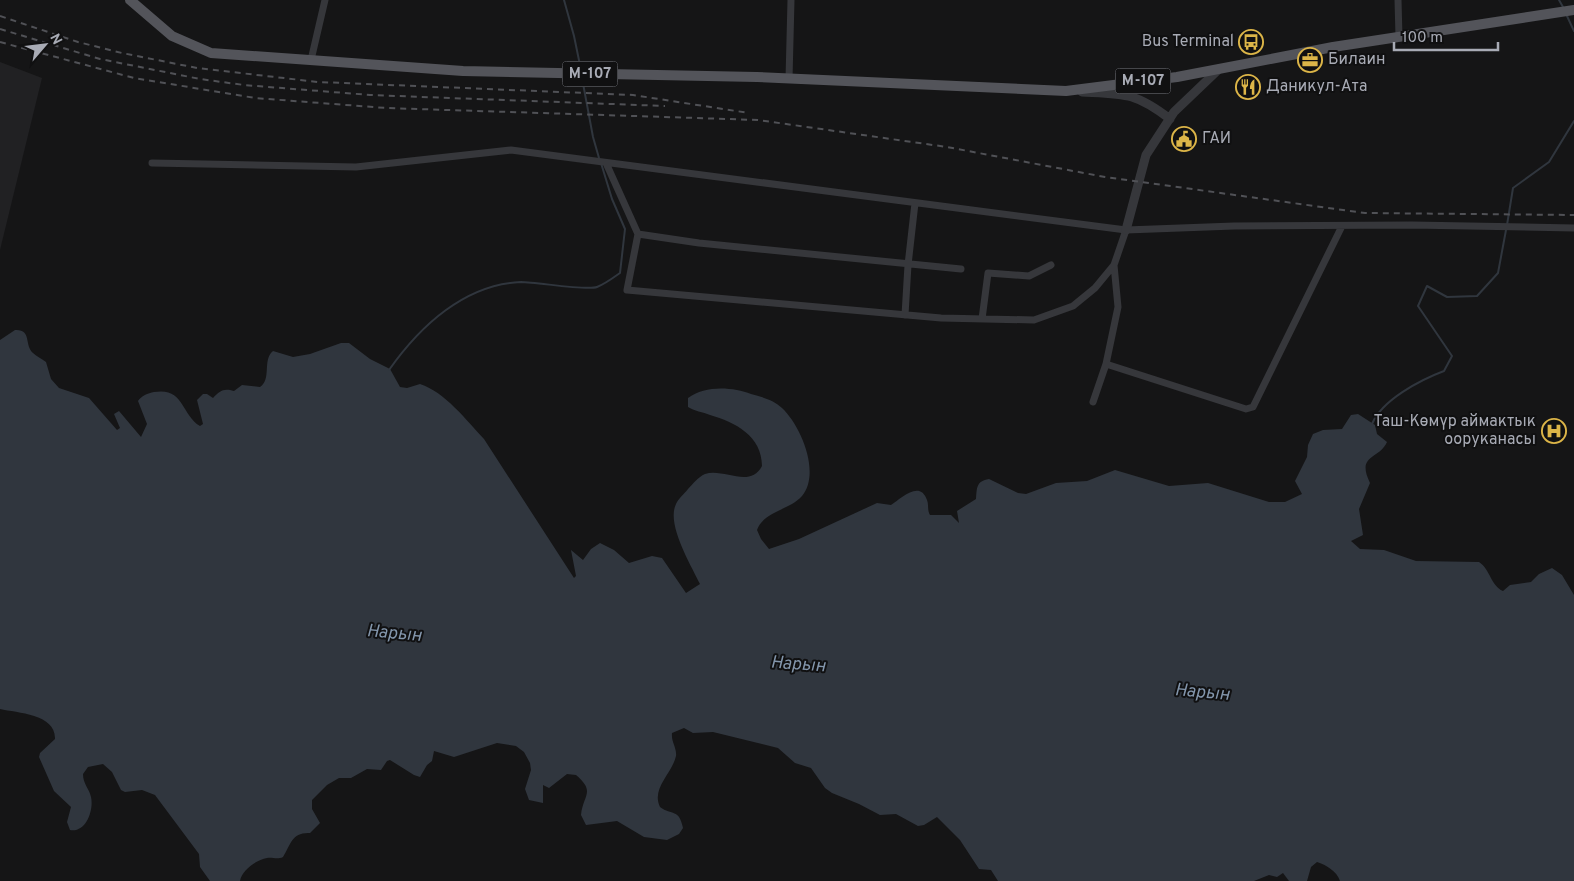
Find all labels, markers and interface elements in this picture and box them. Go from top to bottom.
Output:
north arrow [20,20,70,70]
scale bar [1394,20,1498,52]
bus stop icon: Bus Terminal [1238,29,1264,55]
text: 100 m [1402,29,1443,48]
text: N [45,31,65,48]
place label: Bus Terminal [1142,32,1234,52]
office icon: Билаин [1297,47,1323,73]
place label: Билаин [1328,50,1385,70]
road number: М-107 [562,62,618,86]
road number: М-107 [1116,68,1170,94]
restaurant icon: Даникул-Ата [1235,74,1261,100]
place label: Даникул-Ата [1266,77,1367,97]
public building icon: ГАИ [1171,126,1197,152]
place label: ГАИ [1202,129,1231,149]
place label: Таш-Көмүр аймактык ооруканасы [1373,412,1536,450]
hospital icon: Таш-Көмүр аймактык ооруканасы [1541,418,1567,444]
water label: Нарын [366,620,423,648]
water label: Нарын [770,652,827,678]
water label: Нарын [1174,679,1231,707]

